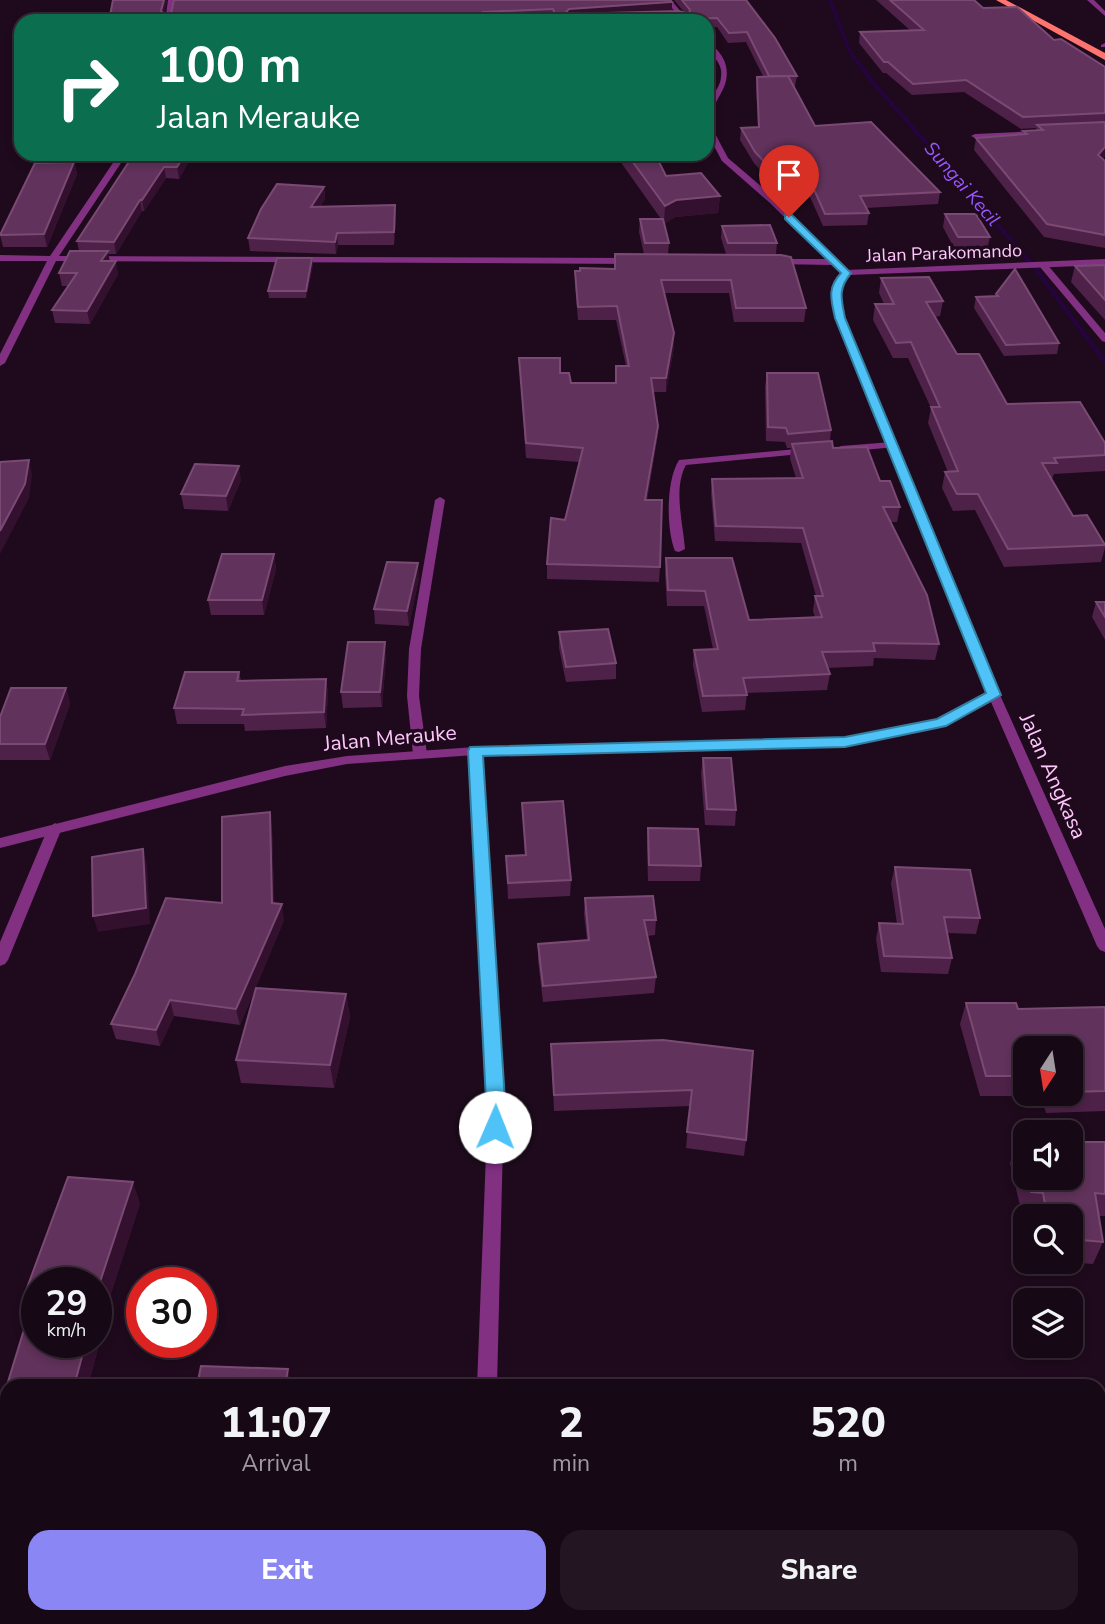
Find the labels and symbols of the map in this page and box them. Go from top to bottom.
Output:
water label: Sungai Kecil [918,136,1006,232]
pin [759,145,819,217]
street label: Jalan Parakomando [865,238,1022,268]
street label: Jalan Angkasa [1012,708,1093,843]
street label: Jalan Merauke [321,718,458,758]
north arrow [1013,1036,1083,1106]
position arrow [458,1090,532,1164]
speed limit sign: 30 [126,1267,217,1358]

